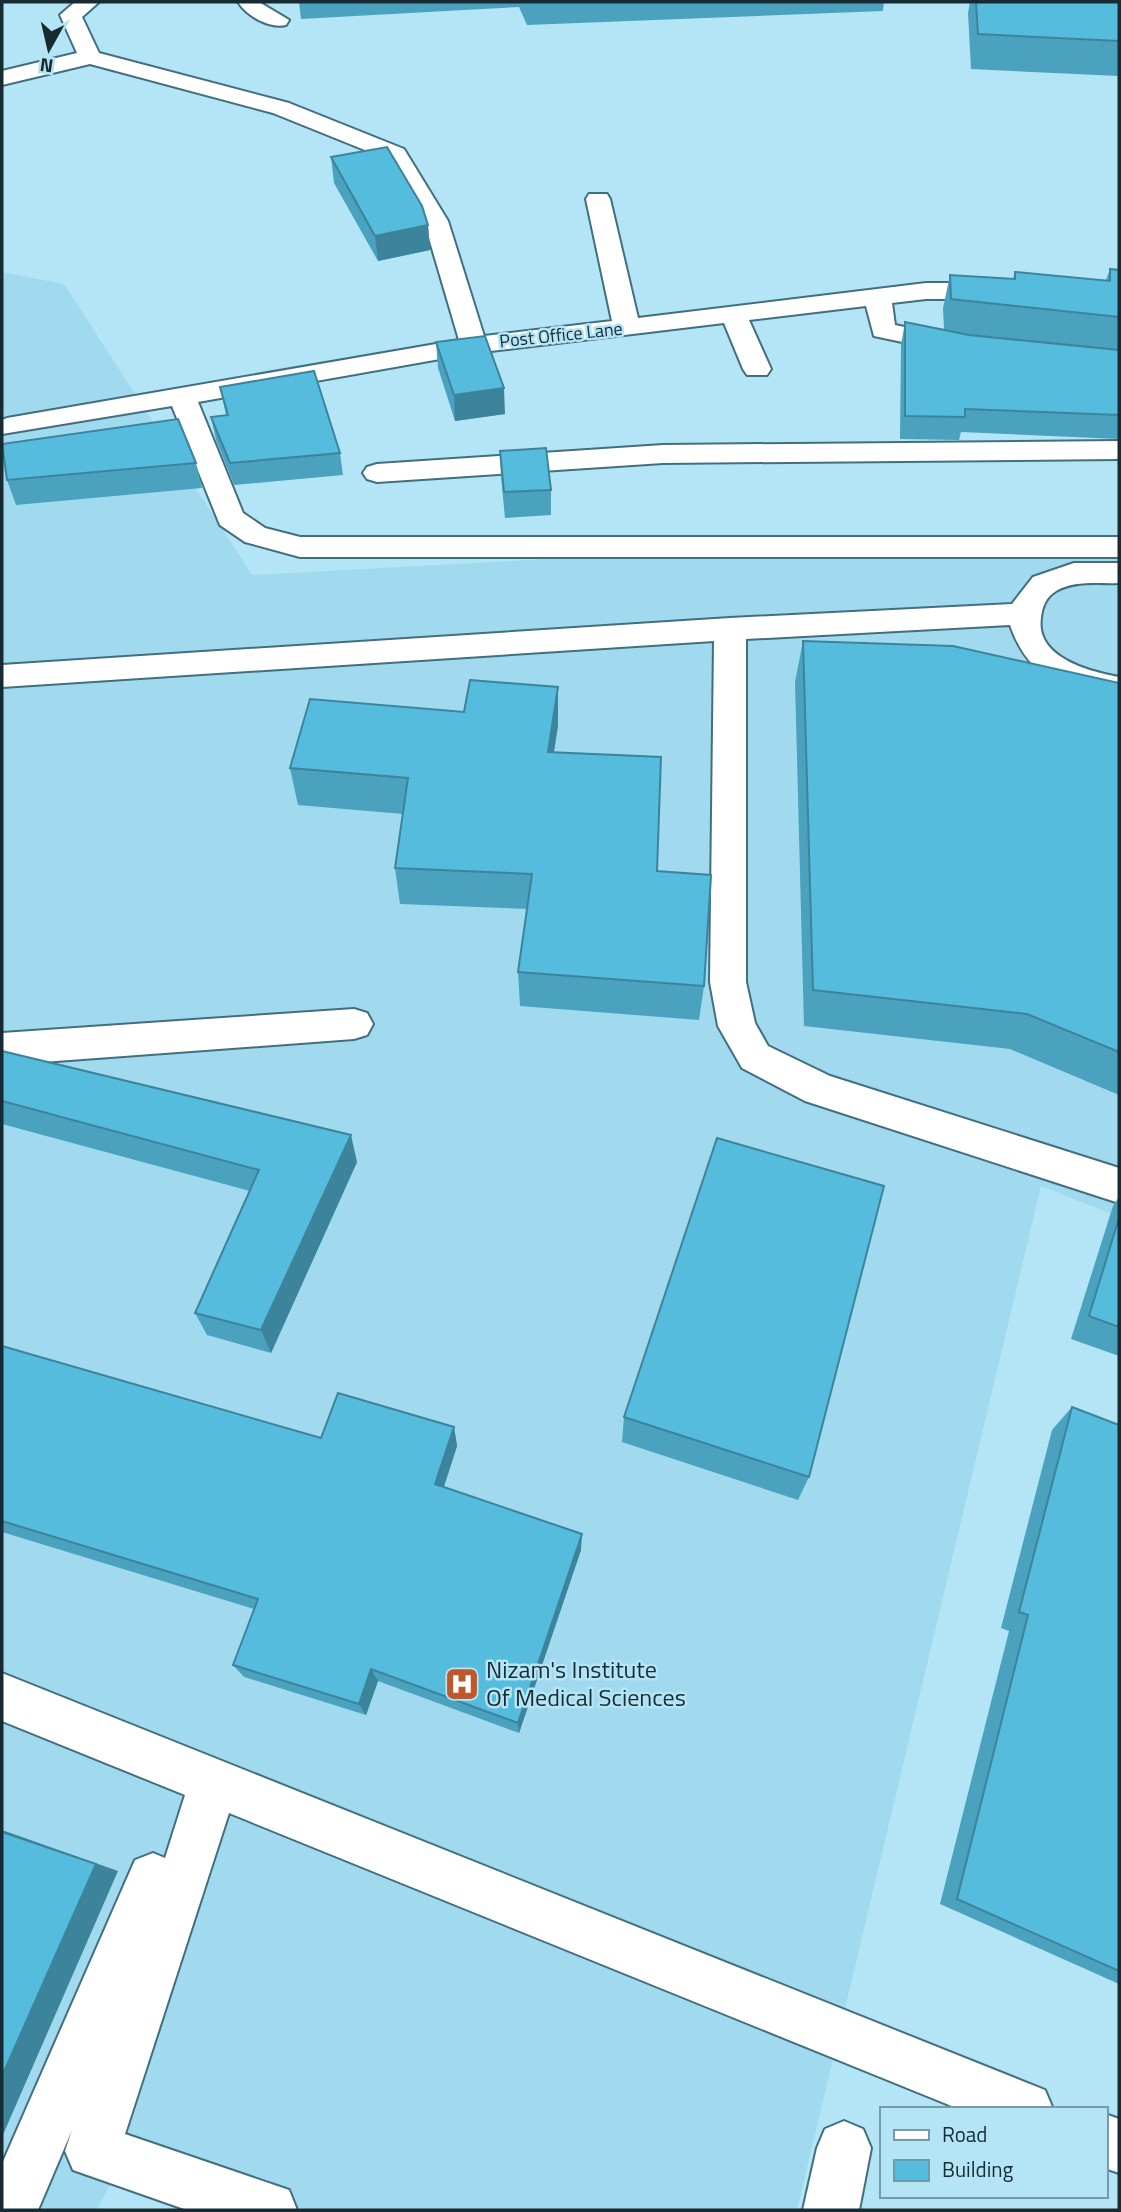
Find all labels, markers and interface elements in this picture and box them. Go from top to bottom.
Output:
north arrow [14,14,84,84]
text: N [38,51,55,82]
street label: Post Office Lane [498,315,624,354]
place label: Nizam's Institute Of Medical Sciences [486,1651,686,1715]
hospital icon: Nizam's Institute Of Medical Sciences [443,1665,481,1703]
legend [880,2107,1107,2198]
text: Road [942,2118,987,2150]
text: Building [942,2153,1014,2185]

